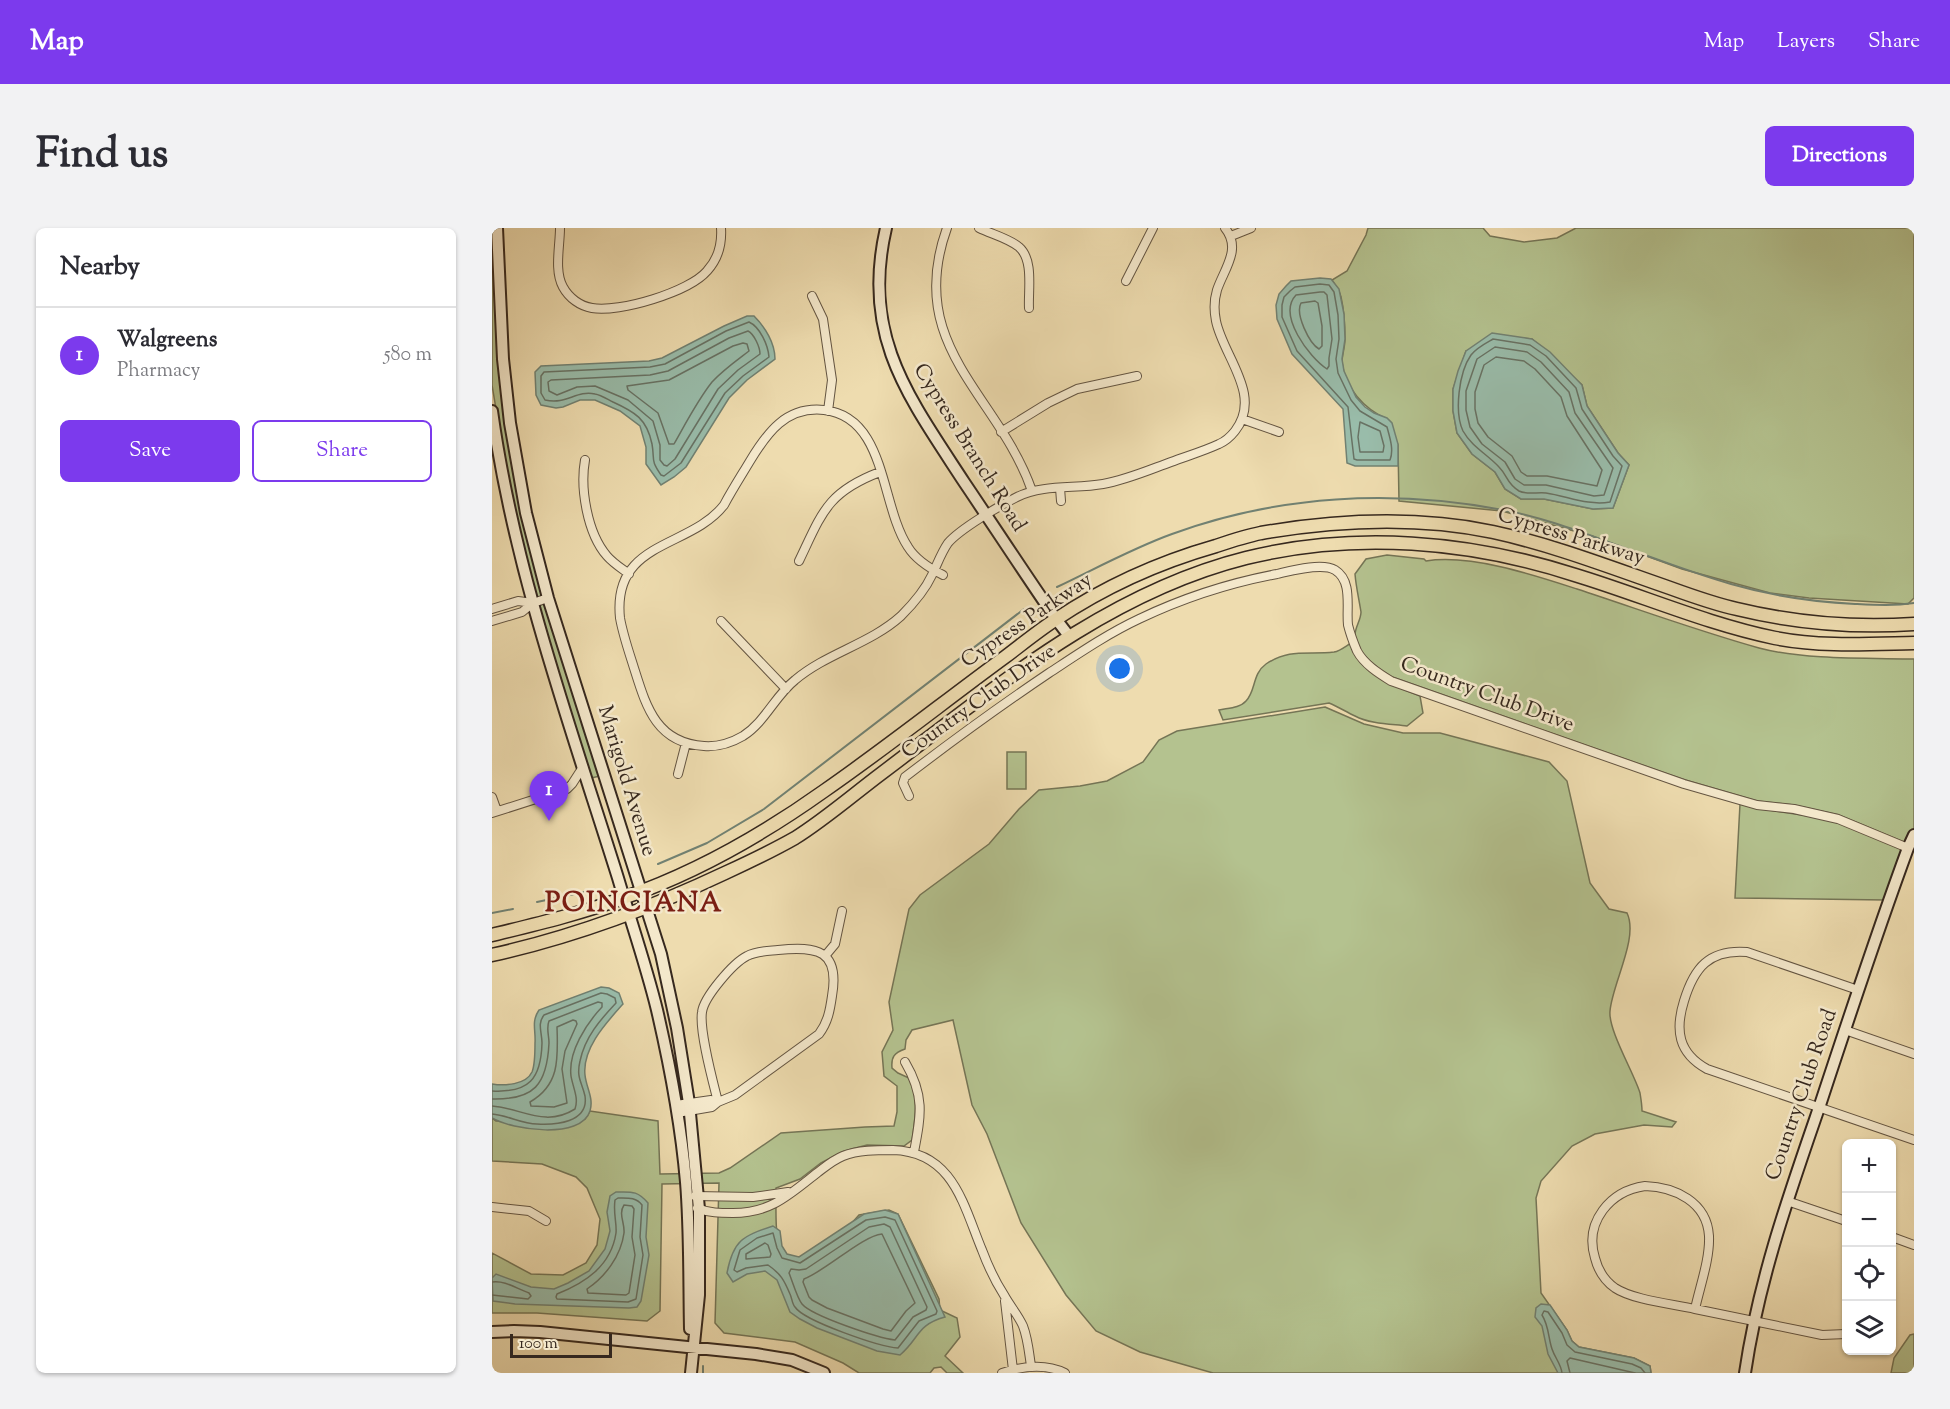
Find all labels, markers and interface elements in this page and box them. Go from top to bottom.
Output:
text: Map [30,22,84,62]
text: Map [1704,27,1744,57]
text: Layers [1777,27,1835,57]
text: Share [1868,27,1920,57]
text: Find us [36,126,168,186]
button: Directions [1765,126,1914,186]
text: Nearby [60,249,140,286]
text: Walgreens [117,325,217,357]
text: 1 [76,341,83,370]
text: 580 m [384,341,432,370]
text: Pharmacy [117,357,200,386]
street label: Cypress Branch Road [905,358,1033,538]
button: Save [60,420,240,482]
button: Share [252,420,432,482]
street label: Cypress Parkway [1494,500,1649,574]
street label: Cypress Parkway [955,566,1099,676]
street label: Country Club Drive [895,637,1063,767]
street label: Country Club Drive [1396,650,1578,740]
your location [1105,654,1134,683]
street label: Marigold Avenue [589,702,663,860]
pin: 1 [530,772,568,821]
district label: POINCIANA [545,885,723,924]
street label: Country Club Road [1759,1005,1845,1185]
map controls [1842,1139,1896,1355]
button: + [1842,1139,1896,1193]
button: − [1842,1193,1896,1247]
button: locate [1842,1247,1896,1301]
button: layers [1842,1301,1896,1355]
scale bar [510,1331,612,1358]
text: 100 m [519,1333,558,1356]

